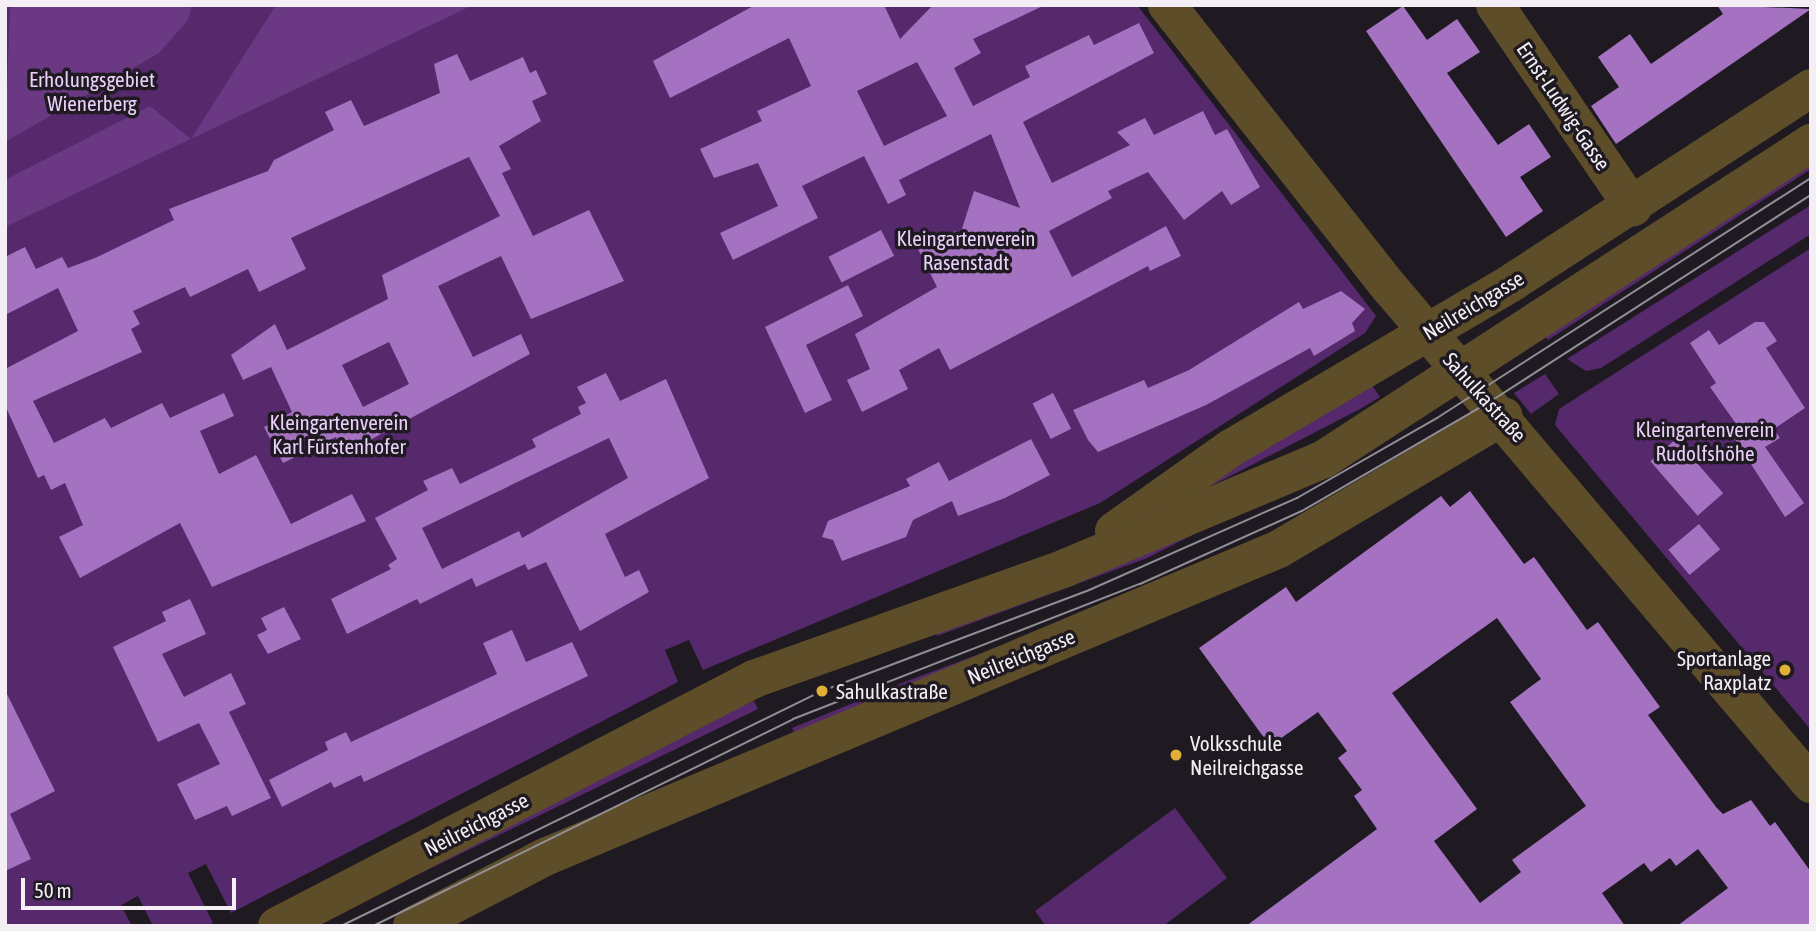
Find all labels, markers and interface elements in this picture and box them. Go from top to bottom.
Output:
street label: Ernst-Ludwig-Gasse [1512,37,1616,175]
park label: Erholungsgebiet Wienerberg [29,66,155,116]
park label: Kleingartenverein Rasenstadt [897,225,1035,275]
street label: Neilreichgasse [1418,265,1528,345]
street label: Sahulkastraße [1438,347,1532,447]
park label: Kleingartenverein Karl Fürstenhofer [270,409,408,459]
park label: Kleingartenverein Rudolfshöhe [1636,416,1774,466]
street label: Neilreichgasse [964,623,1078,689]
place label: Sportanlage Raxplatz [1677,645,1771,695]
marker: Sportanlage Raxplatz [1777,662,1793,678]
place label: Sahulkastraße [836,678,948,704]
marker: Sahulkastraße [814,683,830,699]
place label: Volksschule Neilreichgasse [1190,730,1304,780]
marker: Volksschule Neilreichgasse [1168,747,1184,763]
street label: Neilreichgasse [420,787,532,861]
scale bar [24,864,240,908]
text: 50 m [34,878,72,902]

